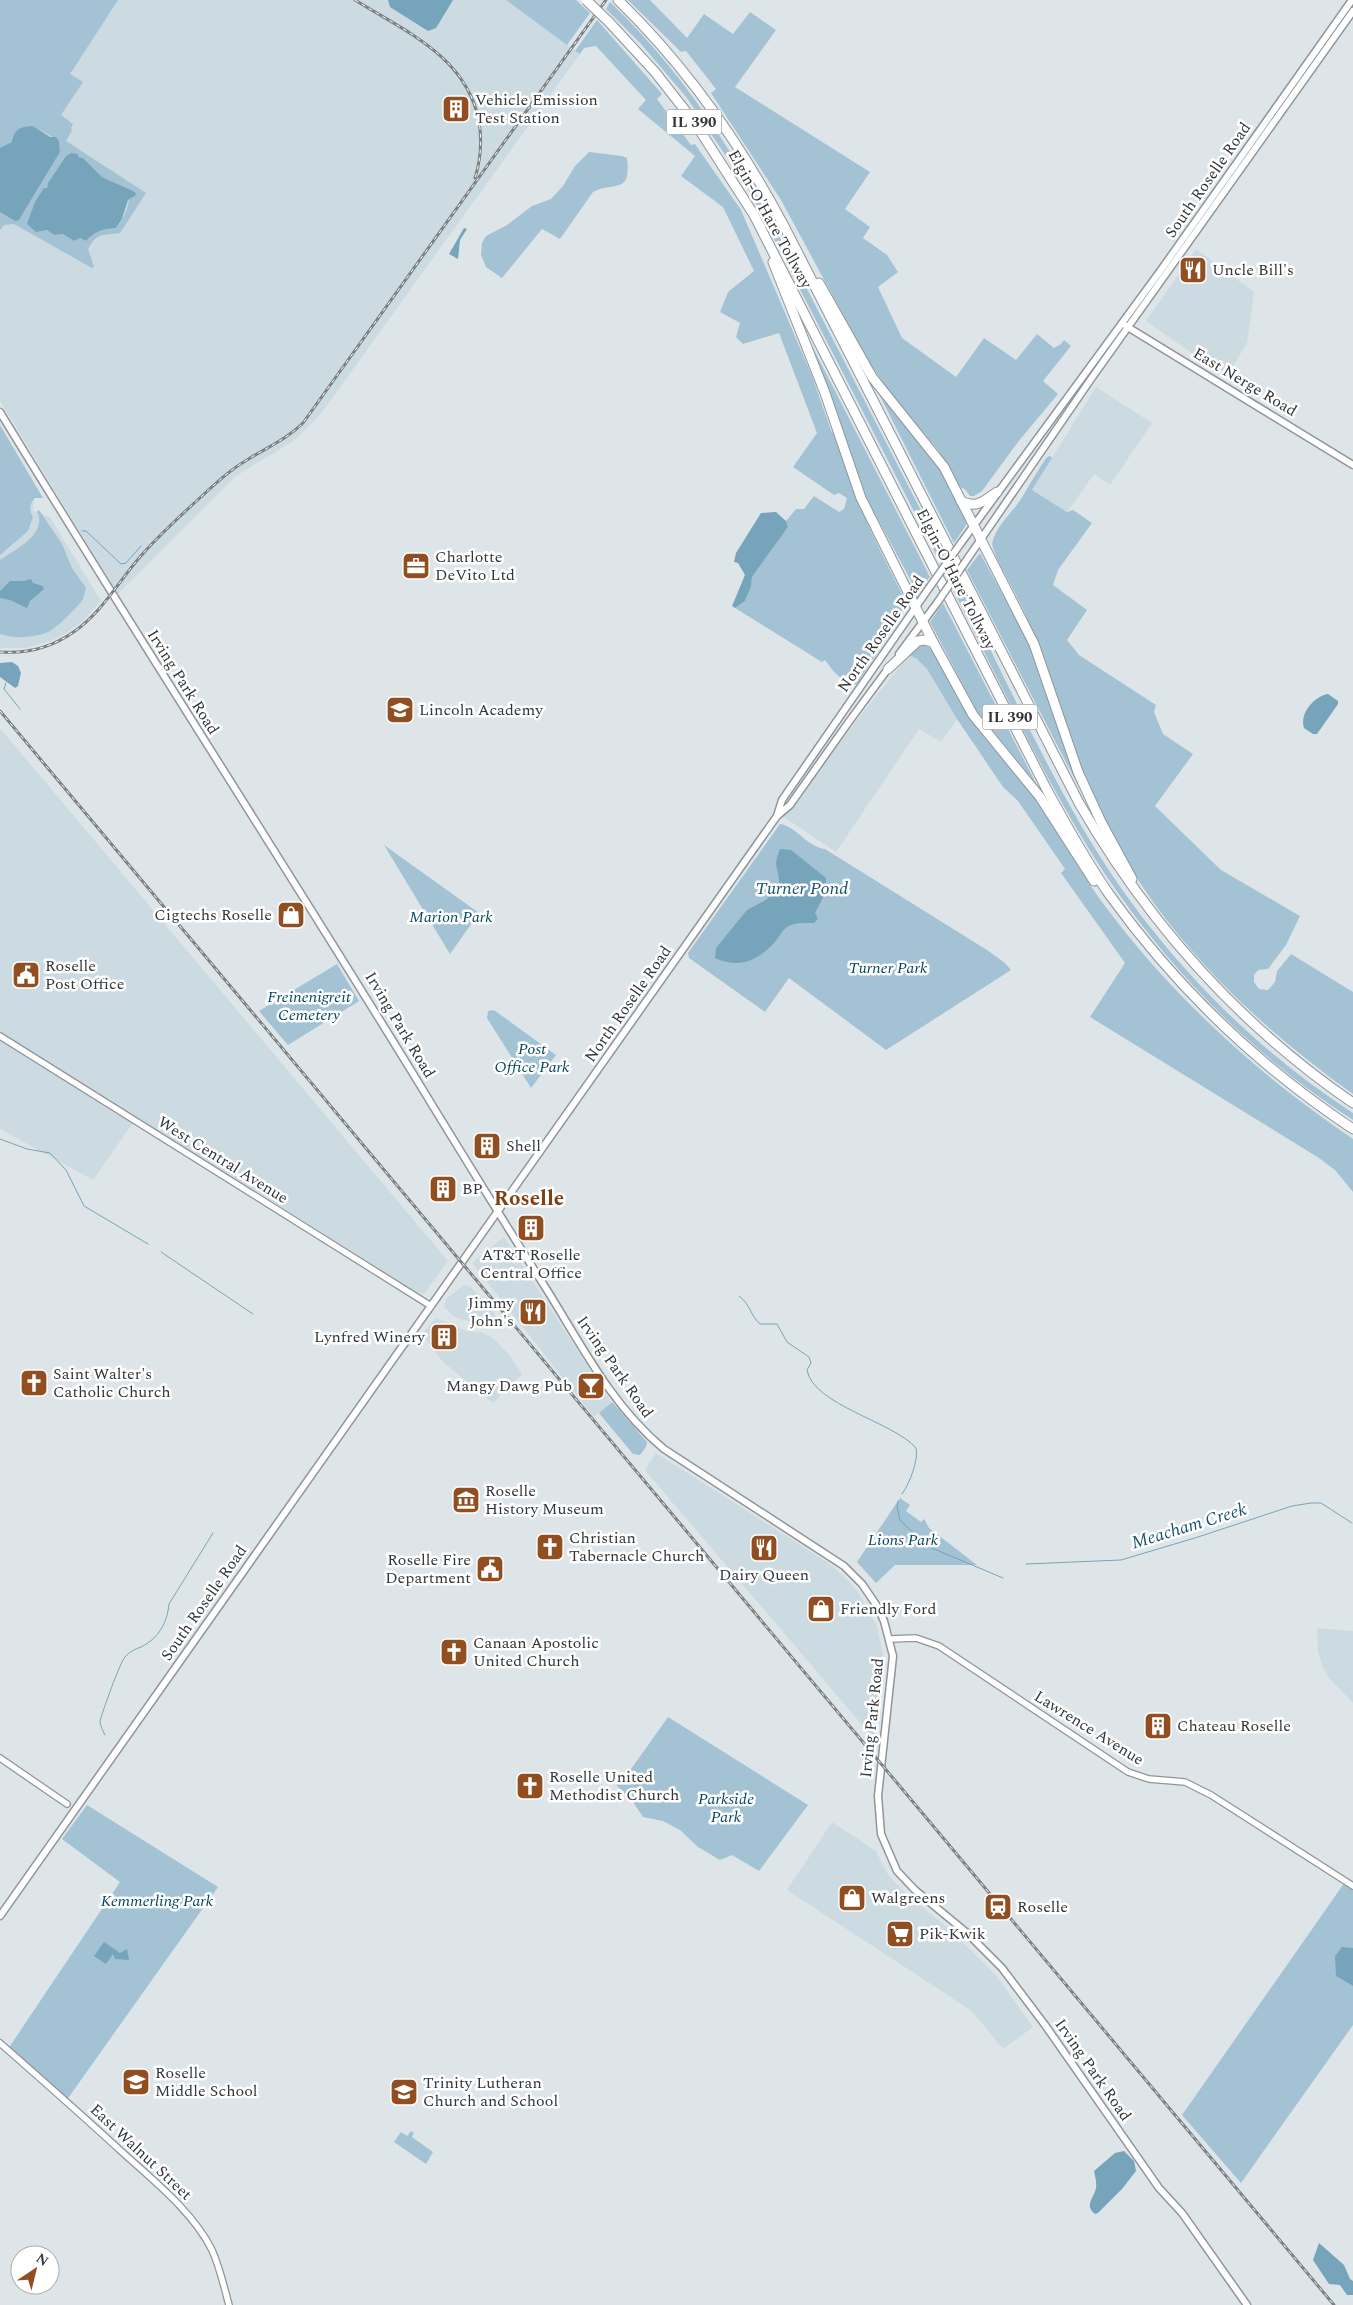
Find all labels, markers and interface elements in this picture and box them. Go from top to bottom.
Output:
place label: Vehicle Emission Test Station [475,88,598,130]
building icon: Vehicle Emission Test Station [441,94,471,124]
road number: IL 390 [666,110,722,134]
street label: South Roselle Road [1159,117,1257,243]
street label: Elgin-O'Hare Tollway [722,145,819,294]
restaurant icon: Uncle Bill's [1178,255,1208,285]
place label: Uncle Bill's [1212,258,1294,282]
street label: East Nerge Road [1188,341,1302,423]
street label: Elgin-O'Hare Tollway [910,504,1003,655]
place label: Charlotte DeVito Ltd [435,545,515,587]
office icon: Charlotte DeVito Ltd [401,551,431,581]
street label: North Roselle Road [832,571,930,697]
street label: Irving Park Road [141,625,225,739]
school or university icon: Lincoln Academy [385,695,415,725]
place label: Lincoln Academy [419,698,544,722]
road number: IL 390 [982,704,1038,730]
water label: Turner Pond [756,875,848,902]
shop icon: Cigtechs Roselle [276,900,306,930]
place label: Cigtechs Roselle [154,903,272,927]
park label: Marion Park [409,905,493,929]
street label: North Roselle Road [579,941,677,1067]
place label: Roselle Post Office [45,954,124,996]
park label: Turner Park [849,956,928,980]
public building icon: Roselle Post Office [11,960,41,990]
street label: Irving Park Road [359,967,441,1083]
park label: Freinenigreit Cemetery [267,985,352,1027]
park label: Post Office Park [494,1037,570,1079]
street label: West Central Avenue [153,1110,293,1210]
building icon: Shell [472,1131,502,1161]
place label: Shell [506,1134,541,1158]
building icon: BP [428,1174,458,1204]
place label: BP [462,1177,483,1201]
district label: Roselle [494,1183,564,1215]
building icon: AT&T Roselle Central Office [516,1213,546,1243]
place label: AT&T Roselle Central Office [480,1243,582,1285]
place label: Jimmy John's [468,1291,515,1333]
restaurant icon: Jimmy John's [518,1297,548,1327]
street label: Irving Park Road [571,1311,659,1423]
building icon: Lynfred Winery [429,1322,459,1352]
place label: Lynfred Winery [314,1325,426,1349]
place label: Saint Walter's Catholic Church [53,1362,171,1404]
church icon: Saint Walter's Catholic Church [19,1368,49,1398]
bar icon: Mangy Dawg Pub [576,1371,606,1401]
place label: Mangy Dawg Pub [446,1374,572,1398]
place label: Roselle History Museum [485,1479,604,1521]
museum icon: Roselle History Museum [451,1485,481,1515]
water label: Meacham Creek [1128,1495,1251,1556]
place label: Christian Tabernacle Church [569,1526,704,1568]
park label: Lions Park [868,1528,939,1552]
church icon: Christian Tabernacle Church [535,1532,565,1562]
restaurant icon: Dairy Queen [749,1533,779,1563]
street label: South Roselle Road [155,1540,253,1666]
place label: Roselle Fire Department [385,1548,471,1590]
public building icon: Roselle Fire Department [475,1554,505,1584]
place label: Dairy Queen [719,1563,809,1587]
shop icon: Friendly Ford [806,1594,836,1624]
place label: Friendly Ford [840,1597,936,1621]
place label: Canaan Apostolic United Church [473,1631,599,1673]
church icon: Canaan Apostolic United Church [439,1637,469,1667]
street label: Irving Park Road [854,1657,890,1779]
street label: Lawrence Avenue [1029,1685,1149,1771]
building icon: Chateau Roselle [1143,1711,1173,1741]
place label: Chateau Roselle [1177,1714,1291,1738]
place label: Roselle United Methodist Church [549,1765,679,1807]
church icon: Roselle United Methodist Church [515,1771,545,1801]
park label: Parkside Park [698,1787,754,1829]
shop icon: Walgreens [837,1883,867,1913]
place label: Walgreens [871,1886,945,1910]
park label: Kemmerling Park [101,1889,214,1913]
station icon: Roselle [983,1892,1013,1922]
place label: Roselle [1017,1895,1068,1919]
supermarket icon: Pik-Kwik [885,1919,915,1949]
place label: Pik-Kwik [919,1922,986,1946]
street label: Irving Park Road [1049,2014,1137,2126]
place label: Roselle Middle School [155,2061,258,2103]
school or university icon: Roselle Middle School [121,2067,151,2097]
place label: Trinity Lutheran Church and School [423,2071,558,2113]
school or university icon: Trinity Lutheran Church and School [389,2077,419,2107]
street label: East Walnut Street [84,2098,198,2206]
north arrow [10,2245,60,2295]
text: N [31,2248,53,2272]

